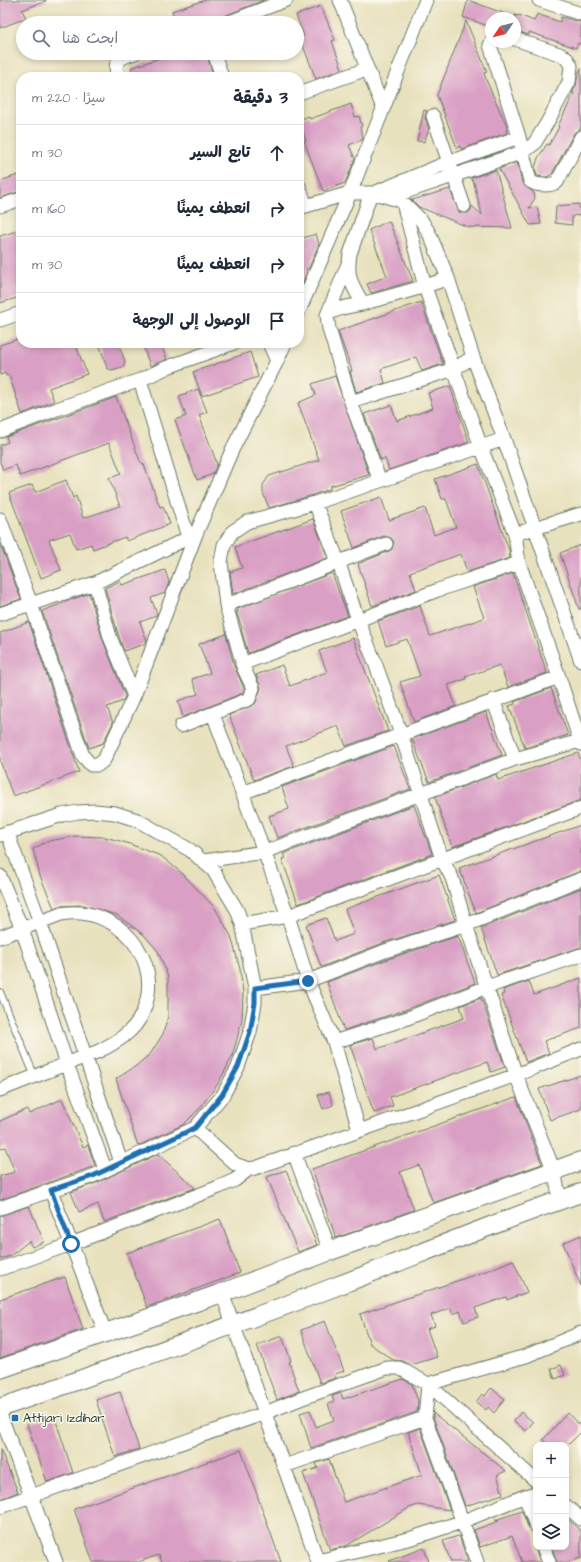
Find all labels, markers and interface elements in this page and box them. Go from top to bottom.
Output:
north arrow [485,12,521,48]
search box [16,16,304,60]
icon: search [30,27,52,49]
text: ابحث هنا [62,28,118,49]
text: 3 دقيقة [233,86,288,110]
text: سيرًا · 220 m [32,89,105,107]
text: تابع السير [191,142,250,163]
icon: ahead [266,142,288,164]
text: 30 m [32,144,62,162]
text: انعطف يمينًا [177,198,250,219]
icon: right [266,198,288,220]
text: 160 m [32,200,65,218]
text: انعطف يمينًا [177,254,250,275]
icon: right [266,254,288,276]
text: 30 m [32,256,62,274]
text: الوصول إلى الوجهة [133,310,250,331]
icon: arrive [266,310,288,332]
route end [299,972,317,990]
route start [62,1235,80,1253]
place label: Attijari Izdihar [23,1409,104,1427]
marker: Attijari Izdihar [10,1413,20,1423]
map controls [533,1442,569,1550]
button: + [533,1442,569,1478]
button: − [533,1478,569,1514]
button: layers [533,1514,569,1550]

